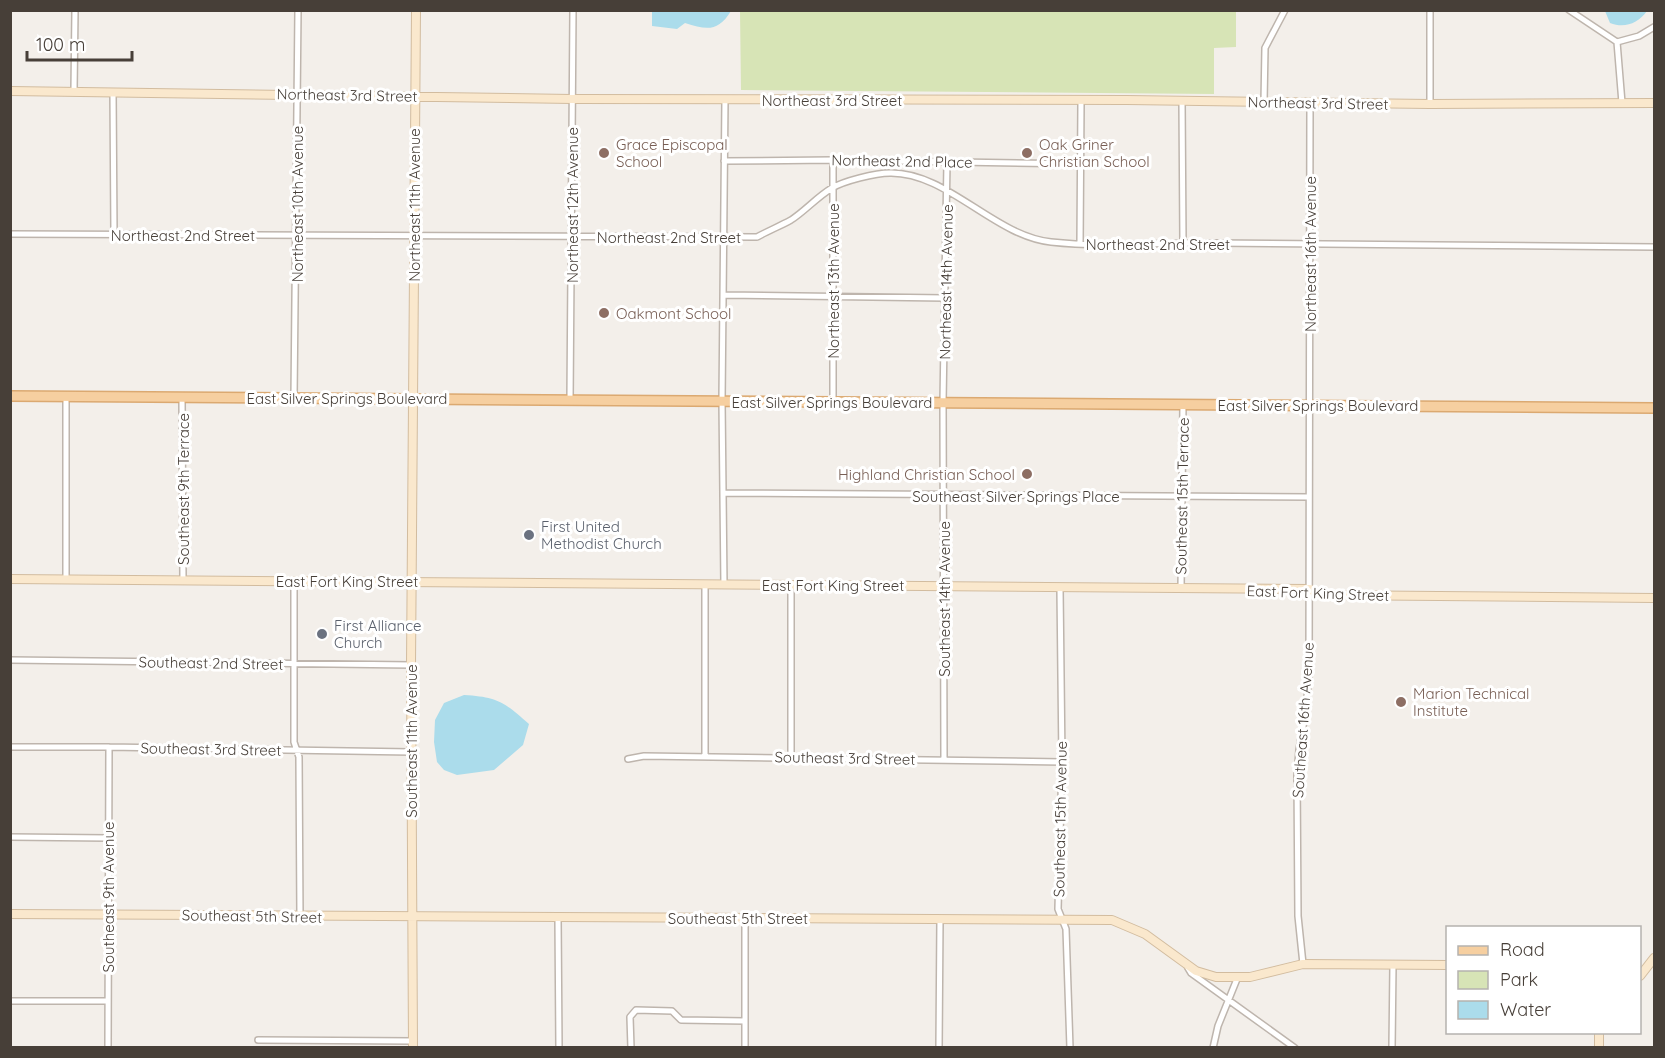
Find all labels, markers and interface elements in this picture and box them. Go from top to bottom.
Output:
scale bar [27,24,132,62]
text: 100 m [36,33,85,56]
street label: Northeast 3rd Street [277,84,417,106]
street label: Northeast 3rd Street [762,91,902,110]
street label: Northeast 3rd Street [1248,92,1388,114]
street label: Northeast 10th Avenue [288,126,307,282]
street label: Northeast 12th Avenue [563,127,582,283]
street label: Northeast 11th Avenue [405,128,424,282]
place label: Grace Episcopal School [616,135,728,171]
place label: Oak Griner Christian School [1039,135,1150,171]
marker: Grace Episcopal School [597,146,611,160]
marker: Oak Griner Christian School [1020,146,1034,160]
street label: Northeast 2nd Place [831,150,973,172]
street label: Northeast 16th Avenue [1301,176,1320,332]
street label: Northeast 13th Avenue [824,203,843,359]
street label: Northeast 14th Avenue [935,204,957,360]
street label: Northeast 2nd Street [111,226,255,245]
street label: Northeast 2nd Street [597,228,741,247]
street label: Northeast 2nd Street [1086,235,1230,254]
place label: Oakmont School [616,304,732,323]
marker: Oakmont School [597,306,611,320]
street label: East Silver Springs Boulevard [247,389,447,408]
street label: East Silver Springs Boulevard [732,393,932,412]
street label: East Silver Springs Boulevard [1218,396,1418,415]
street label: Southeast 9th Terrace [174,413,193,565]
street label: Southeast 15th Terrace [1171,417,1193,575]
place label: Highland Christian School [838,465,1015,484]
marker: Highland Christian School [1020,467,1034,481]
street label: Southeast Silver Springs Place [912,487,1120,506]
place label: First United Methodist Church [541,517,662,553]
street label: Southeast 14th Avenue [935,521,954,677]
marker: First United Methodist Church [522,528,536,542]
street label: East Fort King Street [276,572,418,591]
street label: East Fort King Street [762,576,904,595]
street label: East Fort King Street [1246,581,1390,605]
place label: First Alliance Church [334,616,422,652]
marker: First Alliance Church [315,627,329,641]
street label: Southeast 16th Avenue [1288,641,1318,799]
street label: Southeast 2nd Street [139,652,283,674]
street label: Southeast 11th Avenue [402,664,421,818]
place label: Marion Technical Institute [1413,684,1530,720]
marker: Marion Technical Institute [1394,695,1408,709]
street label: Southeast 3rd Street [140,738,282,760]
street label: Southeast 15th Avenue [1049,741,1071,897]
street label: Southeast 3rd Street [774,747,916,769]
street label: Southeast 9th Avenue [99,822,118,972]
street label: Southeast 5th Street [182,905,322,927]
street label: Southeast 5th Street [668,909,808,928]
legend [1446,926,1641,1034]
text: Road [1500,938,1545,961]
text: Park [1500,968,1538,991]
text: Water [1500,998,1551,1021]

